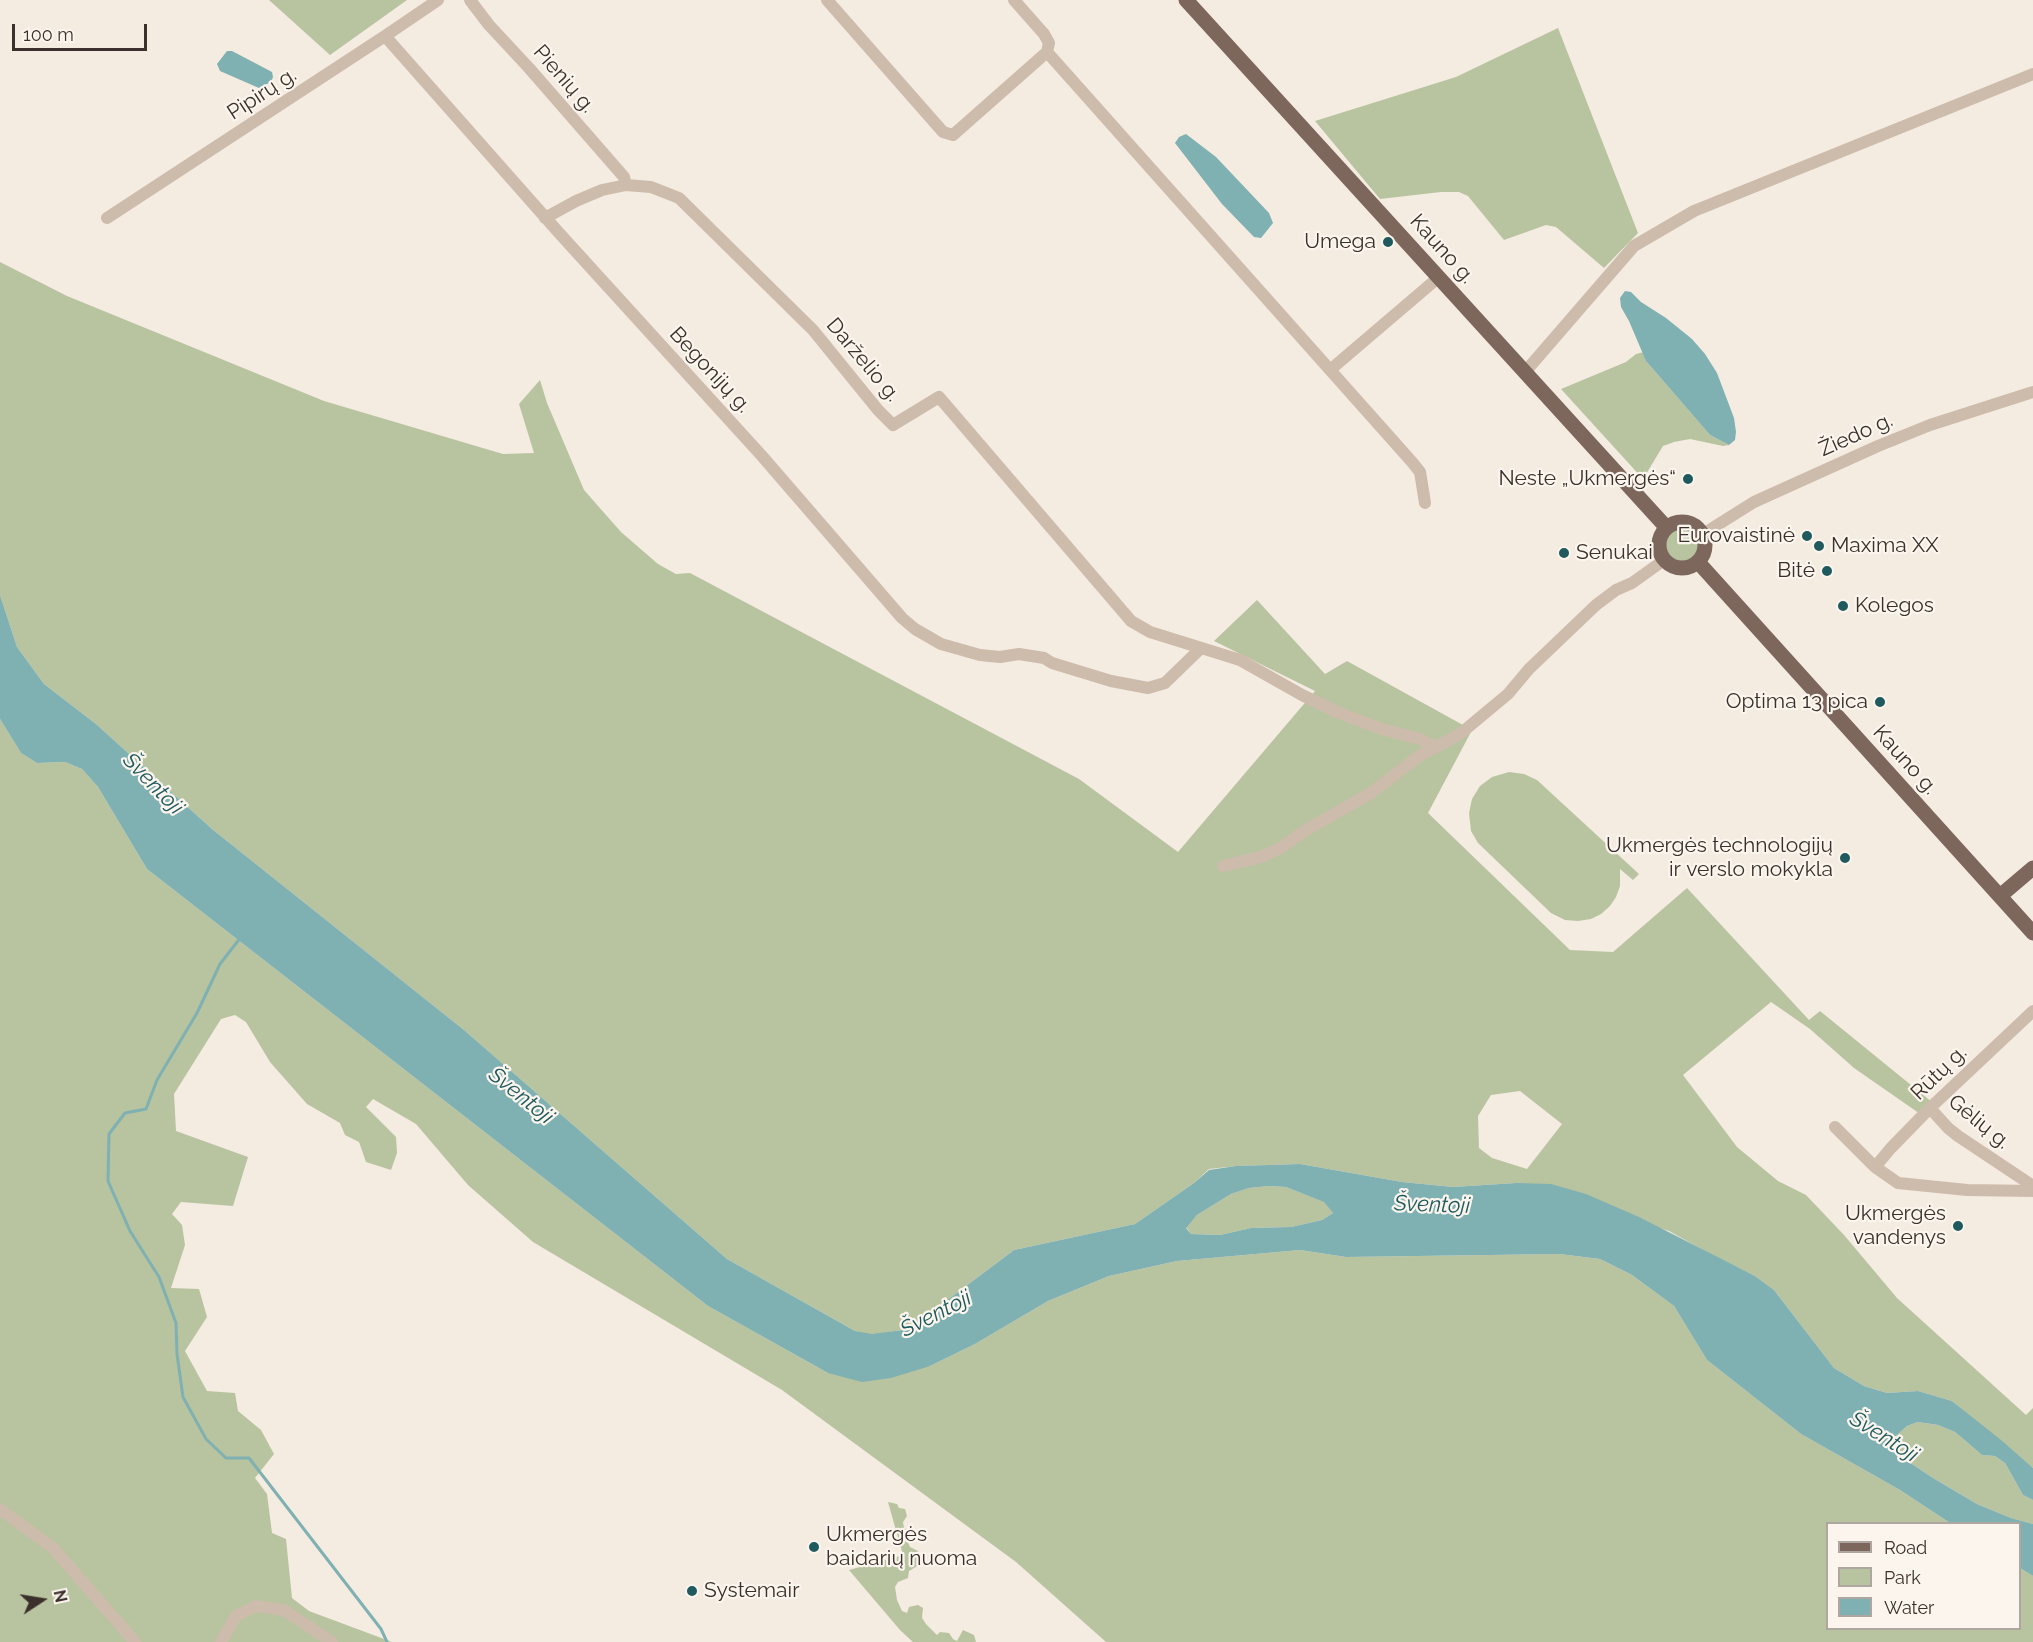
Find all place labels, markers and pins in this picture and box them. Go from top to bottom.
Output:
place label: Umega [1304,229,1376,255]
marker: Umega [1381,235,1395,249]
place label: Neste „Ukmergės“ [1498,466,1676,492]
marker: Neste „Ukmergės“ [1681,472,1695,486]
place label: Eurovaistinė [1678,523,1795,549]
marker: Eurovaistinė [1800,529,1814,543]
place label: Maxima XX [1831,533,1939,559]
marker: Maxima XX [1812,539,1826,553]
place label: Senukai [1576,540,1653,566]
marker: Senukai [1557,546,1571,560]
place label: Bitė [1777,558,1815,584]
marker: Bitė [1820,564,1834,578]
place label: Kolegos [1855,593,1934,619]
marker: Kolegos [1836,599,1850,613]
place label: Optima 13 pica [1726,689,1868,715]
marker: Optima 13 pica [1873,695,1887,709]
place label: Ukmergės technologijų ir verslo mokykla [1606,833,1833,883]
marker: Ukmergės technologijų ir verslo mokykla [1838,851,1852,865]
place label: Ukmergės vandenys [1845,1201,1946,1251]
marker: Ukmergės vandenys [1951,1219,1965,1233]
place label: Ukmergės baidarių nuoma [826,1522,977,1572]
marker: Ukmergės baidarių nuoma [807,1540,821,1554]
place label: Systemair [704,1578,799,1604]
marker: Systemair [685,1584,699,1598]

